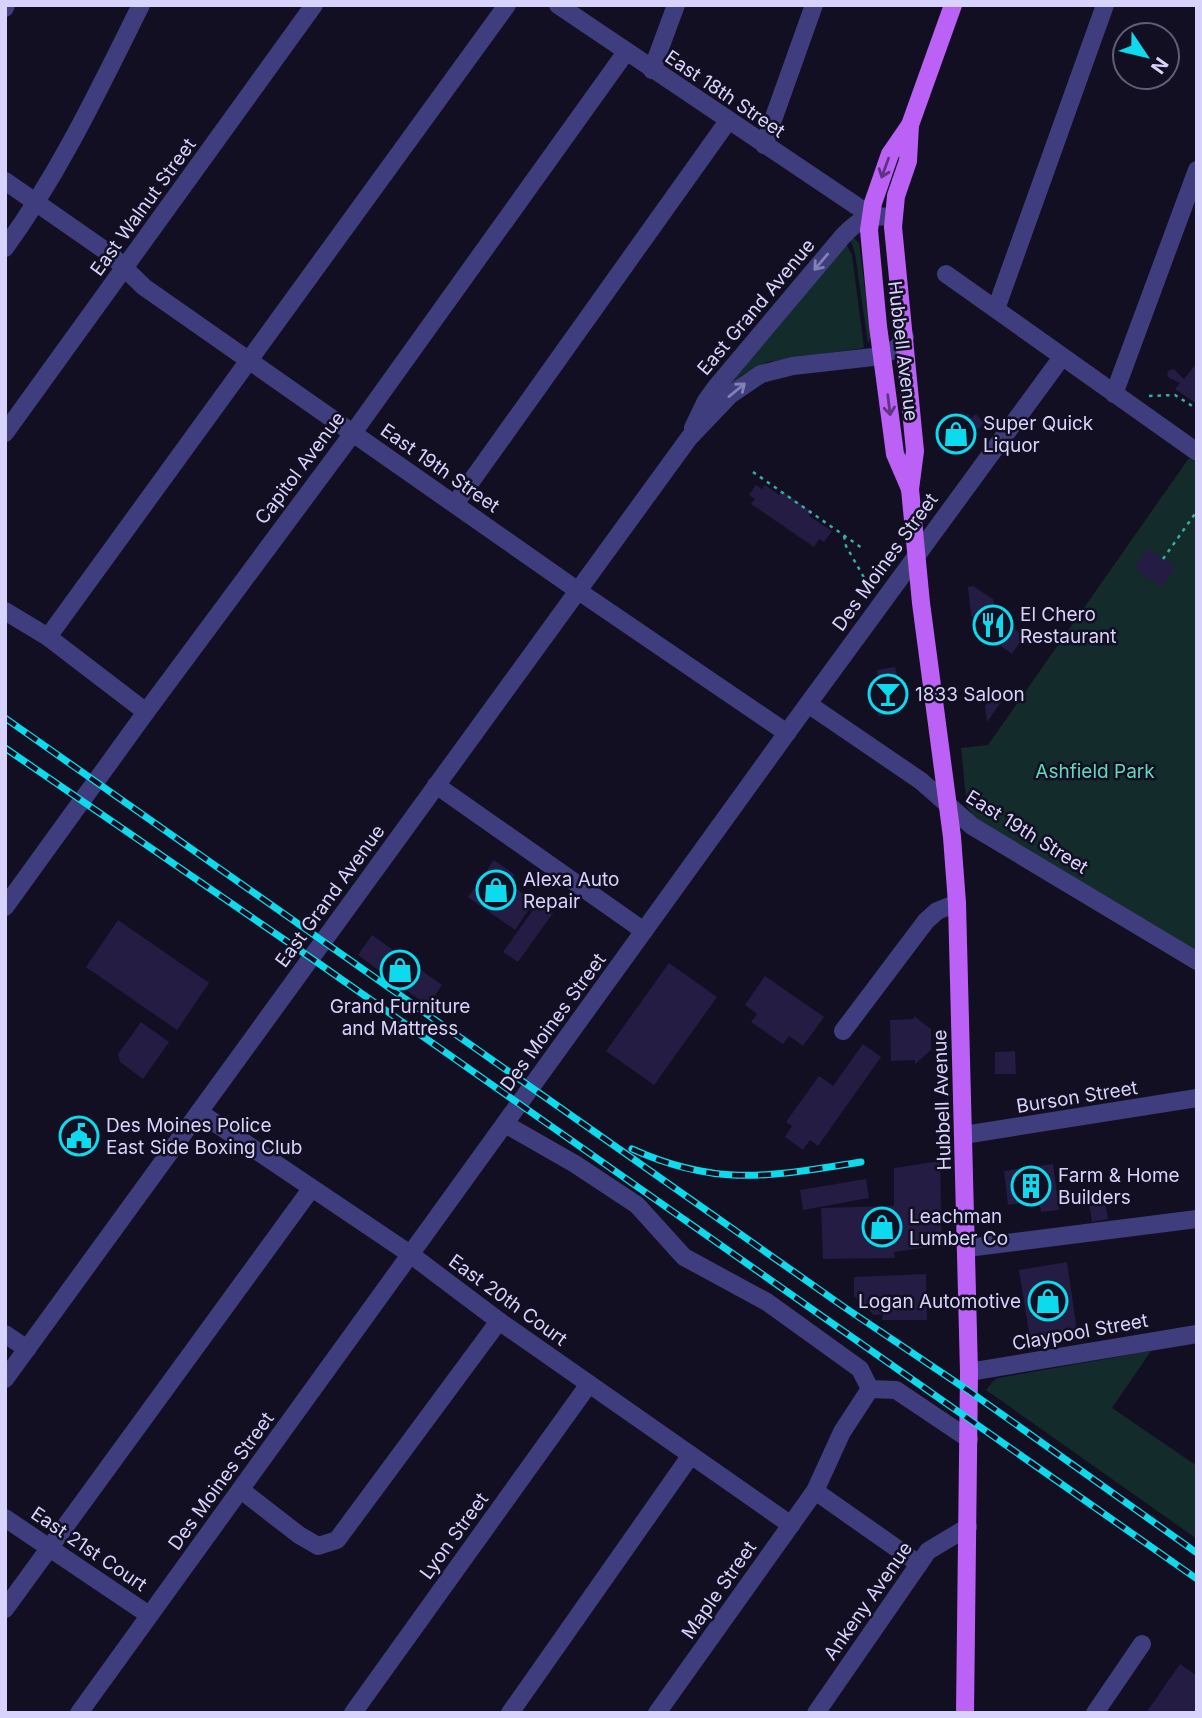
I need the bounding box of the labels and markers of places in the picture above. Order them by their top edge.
place label: Super Quick Liquor [983,412,1094,457]
shop icon: Super Quick Liquor [935,413,977,455]
place label: El Chero Restaurant [1020,603,1117,648]
restaurant icon: El Chero Restaurant [972,604,1014,646]
bar icon: 1833 Saloon [867,673,909,715]
place label: 1833 Saloon [915,683,1025,706]
place label: Alexa Auto Repair [523,868,620,913]
shop icon: Alexa Auto Repair [475,869,517,911]
shop icon: Grand Furniture and Mattress [379,949,421,991]
place label: Grand Furniture and Mattress [330,995,470,1040]
place label: Des Moines Police East Side Boxing Club [106,1114,302,1159]
public building icon: Des Moines Police East Side Boxing Club [58,1115,100,1157]
place label: Farm & Home Builders [1058,1164,1180,1209]
building icon: Farm & Home Builders [1010,1165,1052,1207]
place label: Leachman Lumber Co [909,1205,1008,1250]
shop icon: Leachman Lumber Co [861,1206,903,1248]
shop icon: Logan Automotive [1027,1280,1069,1322]
place label: Logan Automotive [858,1290,1021,1313]

